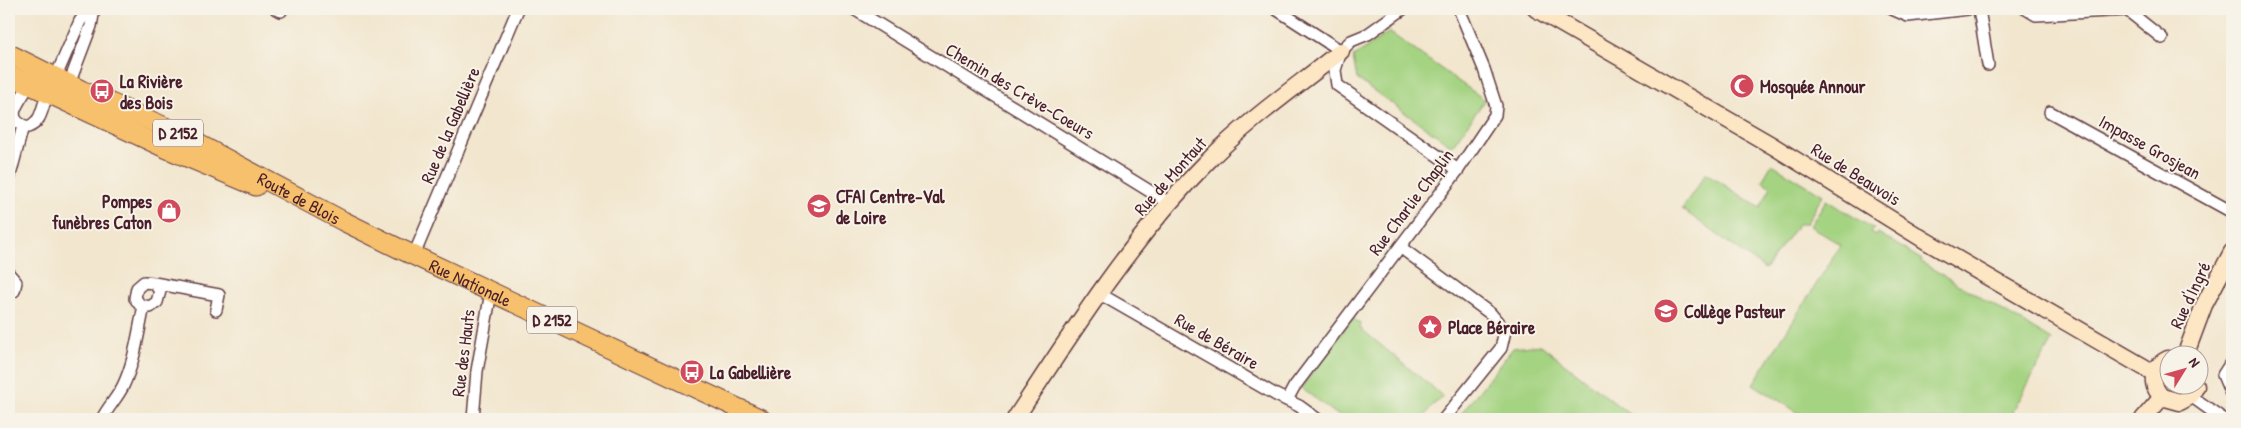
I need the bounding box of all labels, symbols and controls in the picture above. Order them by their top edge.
street label: Chemin des Crève-Coeurs [941,37,1099,145]
street label: Rue de la Gabellière [414,63,486,187]
place label: La Rivière des Bois [120,69,183,115]
mosque icon: Mosquée Annour [1729,73,1755,99]
place label: Mosquée Annour [1760,74,1865,100]
bus stop icon: La Rivière des Bois [89,78,115,104]
street label: Impasse Grosjean [2095,109,2205,185]
road number: D 2152 [153,120,203,146]
street label: Rue de Montaut [1128,131,1213,221]
street label: Rue de Beauvois [1807,137,1905,211]
street label: Rue Charlie Chaplin [1363,144,1459,260]
street label: Route de Blois [253,165,345,230]
place label: CFAI Centre-Val de Loire [836,184,946,230]
place label: Pompes funèbres Caton [52,189,152,235]
school or university icon: CFAI Centre-Val de Loire [806,193,832,219]
shop icon: Pompes funèbres Caton [156,198,182,224]
street label: Rue Nationale [425,252,516,312]
street label: Rue d'Ingré [2164,257,2216,333]
school or university icon: Collège Pasteur [1653,298,1679,324]
place label: Collège Pasteur [1684,299,1786,325]
road number: D 2152 [527,306,577,334]
street label: Rue de Béraire [1170,307,1264,375]
street label: Rue des Hauts [445,308,481,398]
place icon: Place Béraire [1417,314,1443,340]
place label: Place Béraire [1448,315,1536,340]
north arrow [2158,346,2208,396]
text: N [2185,353,2205,371]
bus stop icon: La Gabellière [679,359,705,385]
place label: La Gabellière [710,360,792,385]

